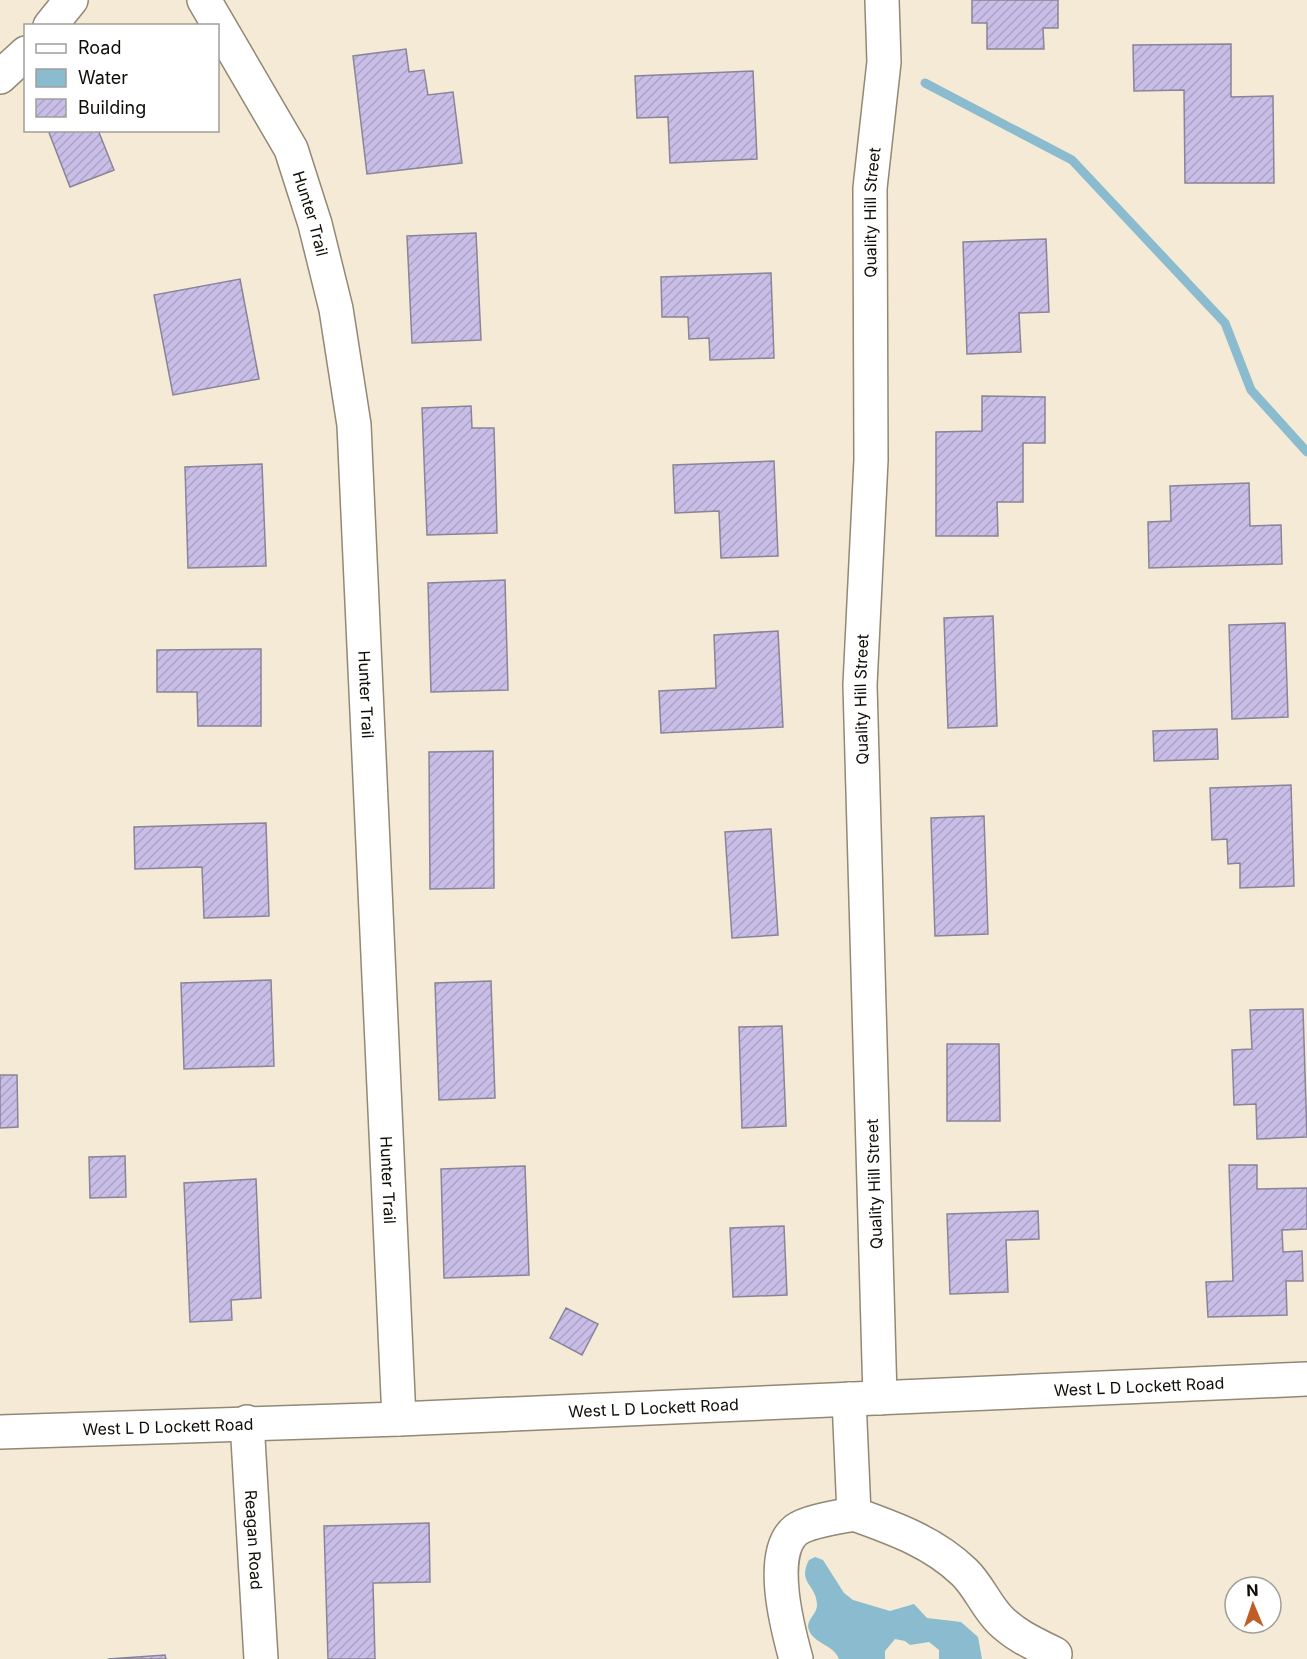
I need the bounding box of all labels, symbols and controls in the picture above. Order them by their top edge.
legend [24,24,219,132]
text: Road [78,37,121,58]
text: Water [78,67,128,88]
text: Building [78,97,146,118]
street label: Quality Hill Street [860,146,884,278]
street label: Hunter Trail [289,168,333,258]
street label: Quality Hill Street [850,634,872,765]
street label: Hunter Trail [354,650,378,739]
street label: Quality Hill Street [862,1118,886,1250]
street label: Hunter Trail [376,1136,400,1224]
street label: West L D Lockett Road [1053,1373,1225,1400]
street label: West L D Lockett Road [568,1394,739,1422]
street label: West L D Lockett Road [82,1414,254,1439]
street label: Reagan Road [241,1489,267,1590]
north arrow [1223,1575,1283,1635]
text: N [1246,1580,1259,1600]

